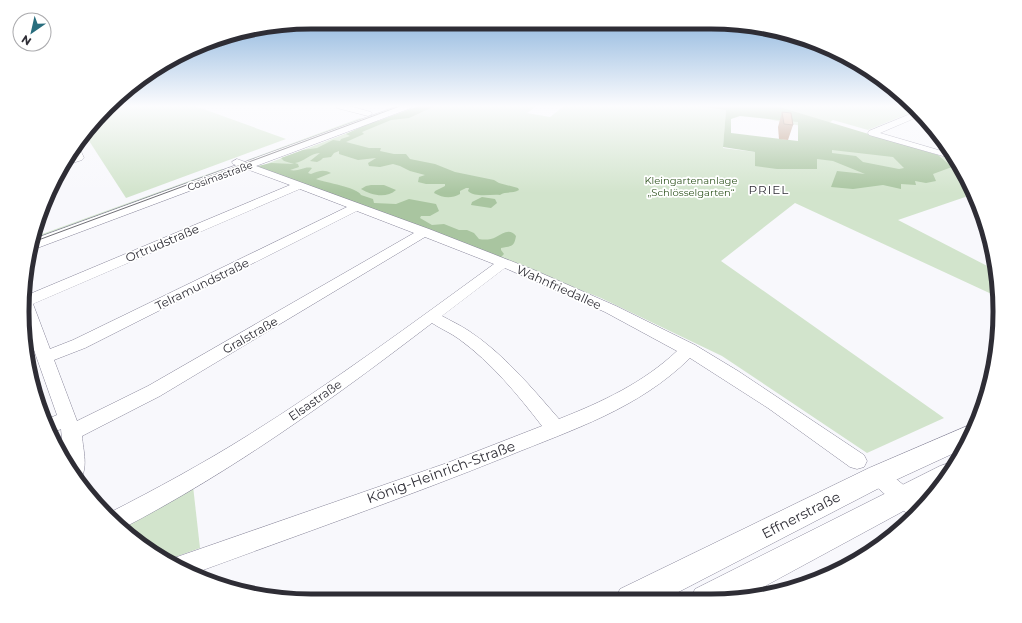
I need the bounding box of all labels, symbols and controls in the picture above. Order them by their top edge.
north arrow [12,12,52,52]
text: N [19,32,34,49]
street label: Cosimastraße [186,158,254,194]
park label: Kleingartenanlage „Schlösselgarten“ [644,174,738,199]
district label: PRIEL [749,182,789,197]
street label: Ortrudstraße [123,221,201,265]
street label: Telramundstraße [153,255,251,313]
street label: Wahnfriedallee [514,262,604,312]
street label: Gralstraße [220,313,280,357]
street label: Elsastraße [285,376,345,424]
street label: König-Heinrich-Straße [364,437,518,507]
street label: Effnerstraße [759,487,843,543]

